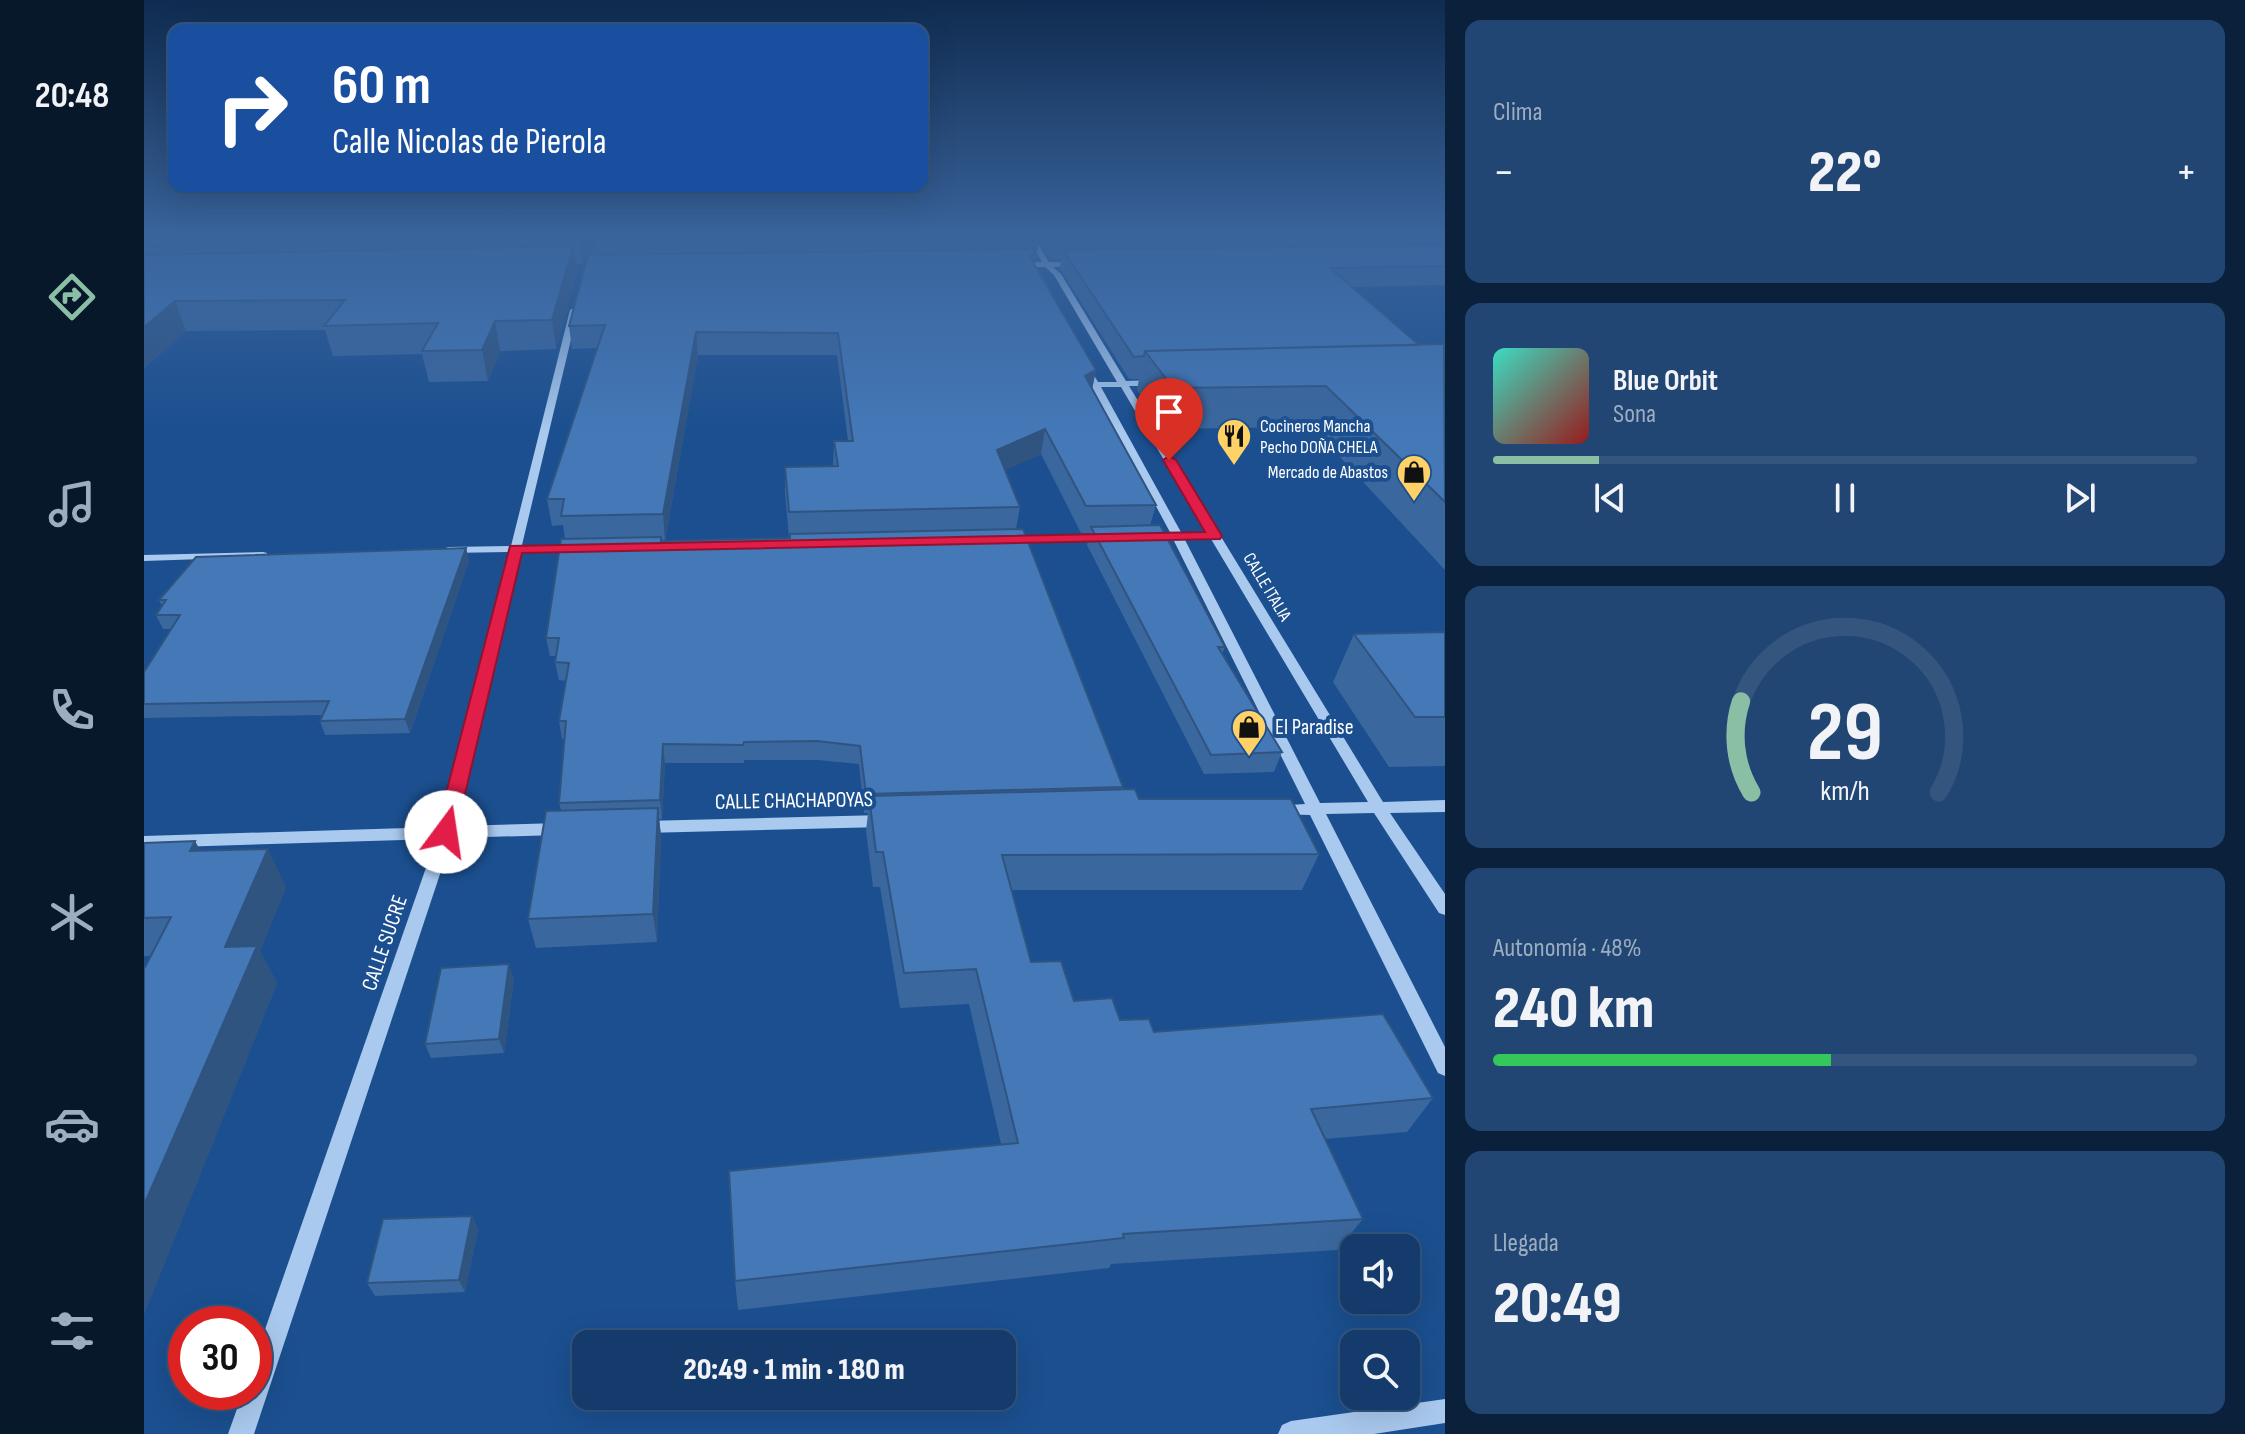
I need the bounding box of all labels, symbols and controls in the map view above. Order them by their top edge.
text: 60 m [332,53,431,120]
icon: right [200,56,304,160]
text: 20:48 [35,75,109,118]
text: Clima [1493,97,1543,128]
text: Calle Nicolas de Pierola [332,121,607,164]
text: 22° [1808,137,1882,209]
text: − [1493,146,1515,199]
text: + [2175,146,2197,199]
icon: directions [44,269,100,325]
text: Blue Orbit [1613,363,1718,399]
pin [1135,378,1203,460]
icon: arrive [1147,390,1191,434]
text: Sona [1613,399,1656,430]
place label: Cocineros Mancha Pecho DOÑA CHELA [1260,416,1378,458]
restaurant icon: Cocineros Mancha Pecho DOÑA CHELA [1215,417,1253,467]
shop icon: Mercado de Abastos [1395,453,1433,503]
place label: Mercado de Abastos [1268,462,1388,483]
icon: music [44,476,100,532]
icon: previous [1588,476,1632,520]
icon: pause [1823,476,1867,520]
icon: next [2058,476,2102,520]
street label: CALLE ITALIA [1238,549,1296,625]
icon: phone [44,682,100,738]
text: 29 [1807,684,1883,784]
shop icon: El Paradise [1230,708,1268,758]
place label: El Paradise [1275,714,1354,741]
text: km/h [1820,774,1870,809]
street label: CALLE CHACHAPOYAS [715,786,873,816]
position arrow [404,790,488,874]
icon: climate [44,889,100,945]
street label: CALLE SUCRE [356,892,414,994]
text: Autonomía · 48% [1493,933,1642,964]
text: 240 km [1493,973,1654,1045]
icon: car [44,1096,100,1152]
text: Llegada [1493,1228,1559,1259]
map controls [1340,1234,1420,1410]
button: sound [1340,1234,1420,1314]
text: 20:49 [1493,1268,1621,1340]
icon: filters [44,1303,100,1359]
speed limit sign: 30 [168,1306,272,1410]
button: search [1340,1330,1420,1410]
text: 20:49 · 1 min · 180 m [683,1352,905,1388]

